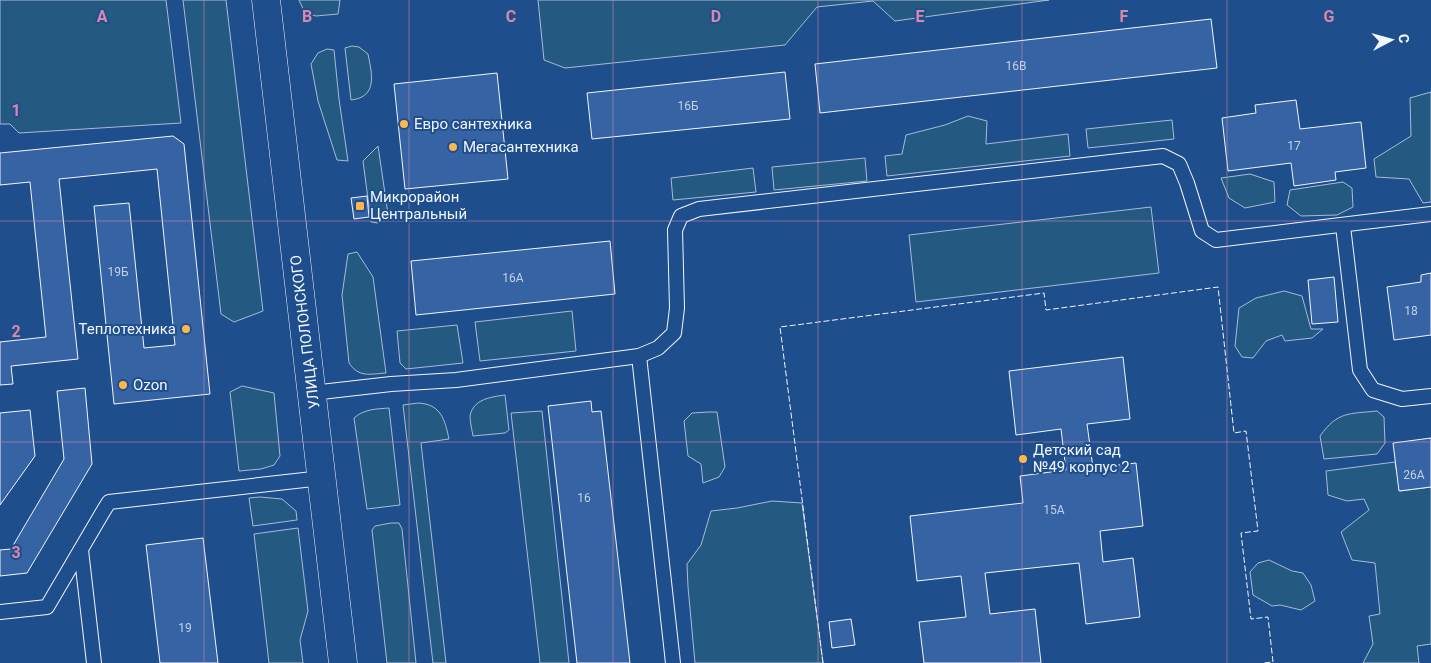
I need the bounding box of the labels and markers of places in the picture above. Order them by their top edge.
place label: Евро сантехника [414,115,532,133]
marker: Евро сантехника [398,118,410,130]
place label: Мегасантехника [463,138,579,156]
marker: Мегасантехника [447,141,459,153]
place label: Микрорайон Центральный [370,188,467,223]
marker: Микрорайон Центральный [354,200,366,212]
place label: Теплотехника [79,320,176,338]
marker: Теплотехника [180,323,192,335]
place label: Ozon [133,376,167,394]
marker: Ozon [117,379,129,391]
place label: Детский сад №49 корпус 2 [1033,441,1130,476]
marker: Детский сад №49 корпус 2 [1017,453,1029,465]

